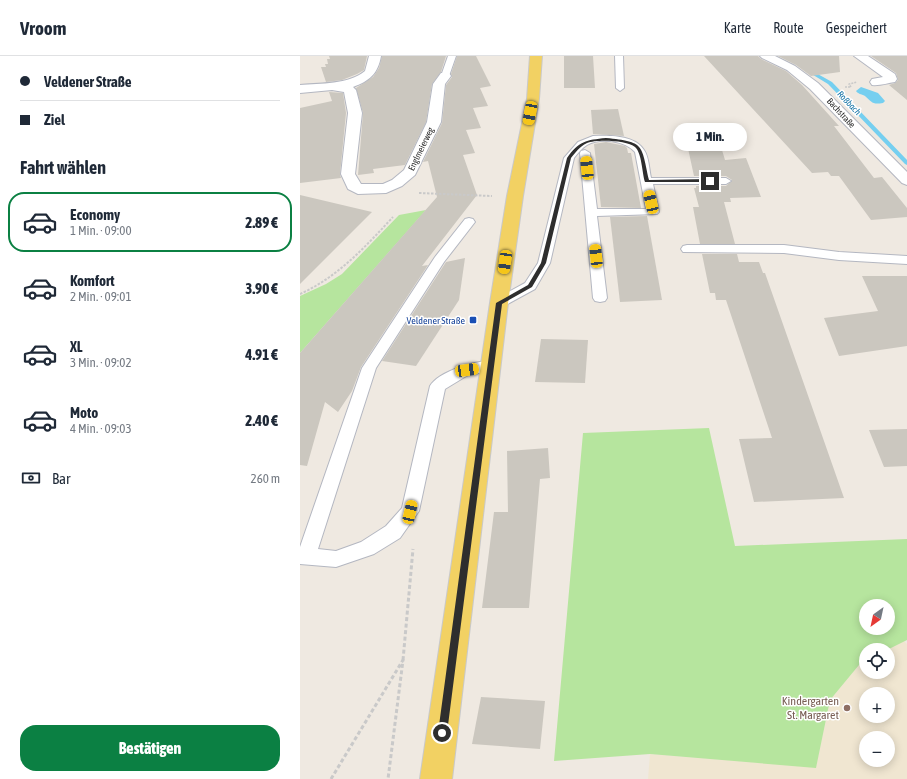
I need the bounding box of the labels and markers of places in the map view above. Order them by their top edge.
place label: Veldener Straße [407,315,465,326]
marker: Veldener Straße [468,315,478,325]
place label: Kindergarten St. Margaret [782,694,840,722]
marker: Kindergarten St. Margaret [842,703,852,713]

